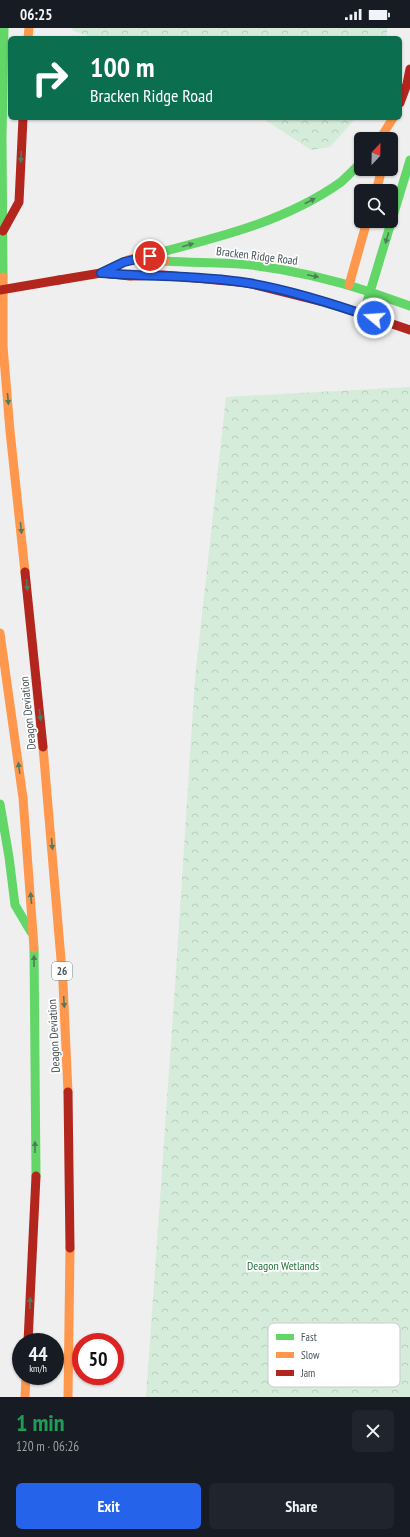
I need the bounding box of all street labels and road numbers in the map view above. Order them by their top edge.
street label: Bracken Ridge Road [215,243,299,268]
street label: Deagon Deviation [16,676,39,750]
road number: 26 [52,962,72,980]
street label: Deagon Deviation [44,999,63,1073]

